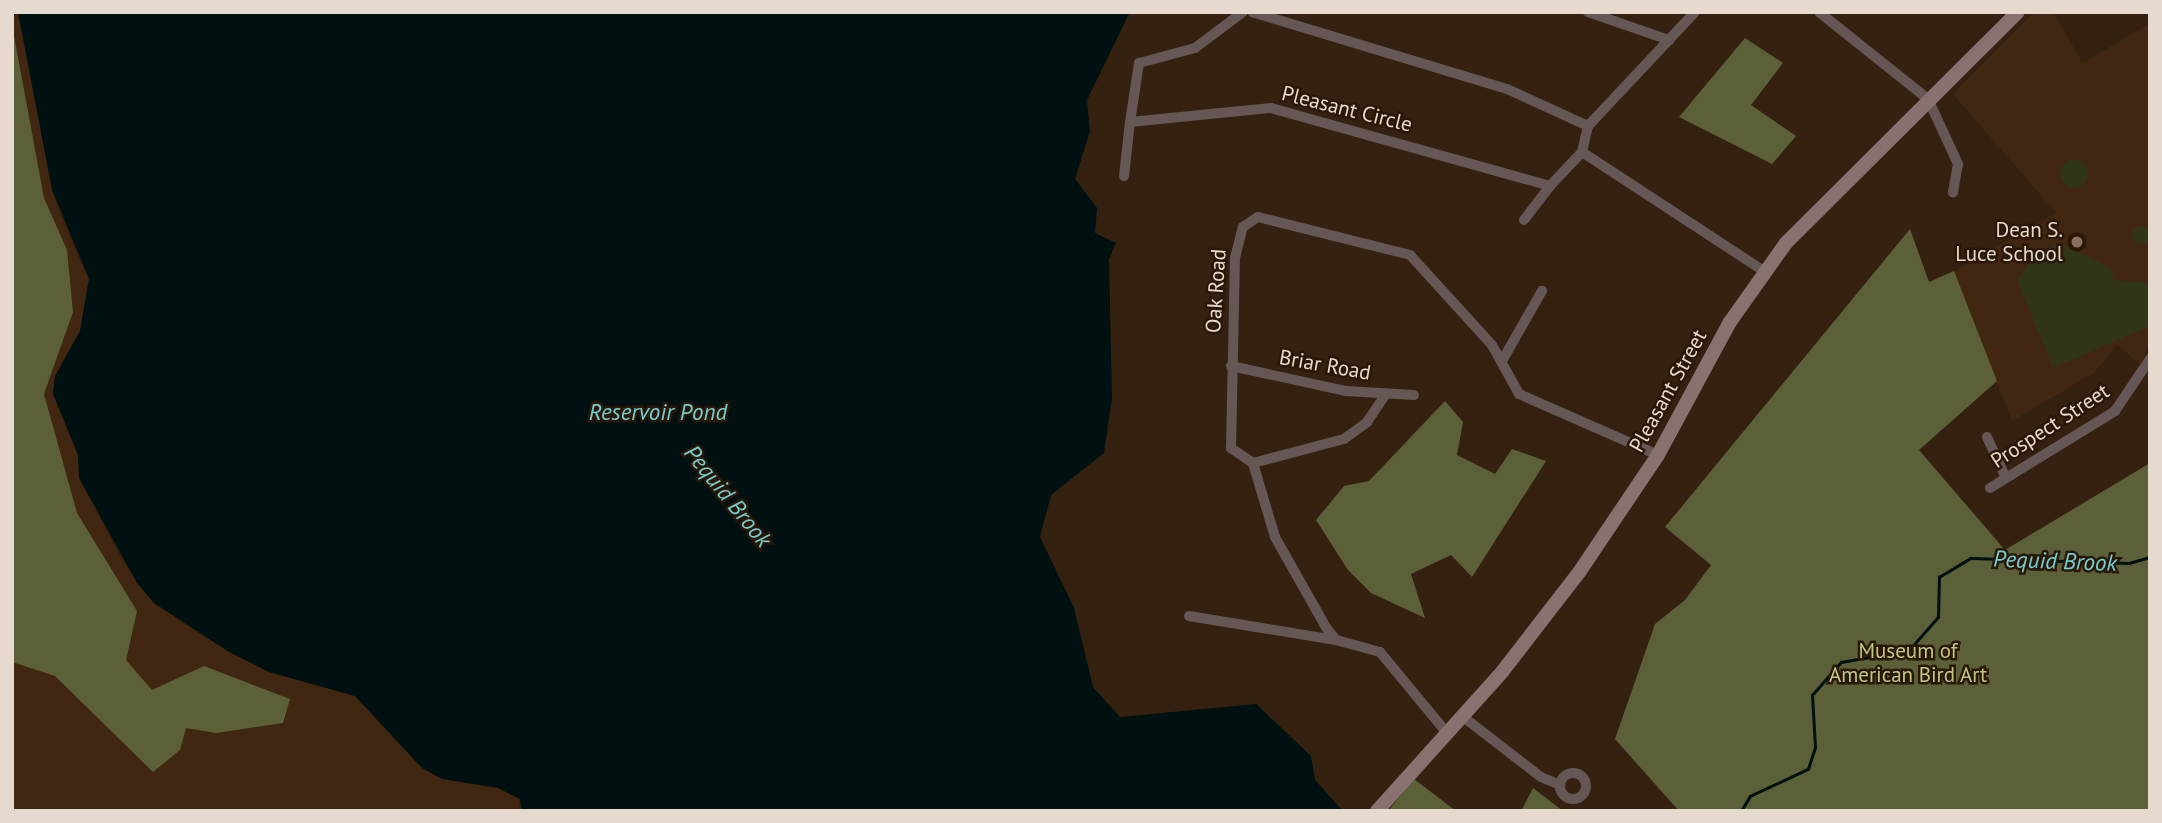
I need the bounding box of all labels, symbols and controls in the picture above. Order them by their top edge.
street label: Pleasant Circle [1279,81,1415,137]
place label: Dean S. Luce School [1955,217,2063,267]
marker: Dean S. Luce School [2069,234,2085,250]
street label: Oak Road [1200,248,1232,334]
street label: Pleasant Street [1624,325,1712,457]
street label: Briar Road [1277,345,1373,385]
street label: Prospect Street [1986,378,2114,474]
water label: Reservoir Pond [589,398,727,426]
water label: Pequid Brook [678,439,778,553]
water label: Pequid Brook [1993,545,2117,577]
park label: Museum of American Bird Art [1829,638,1987,688]

